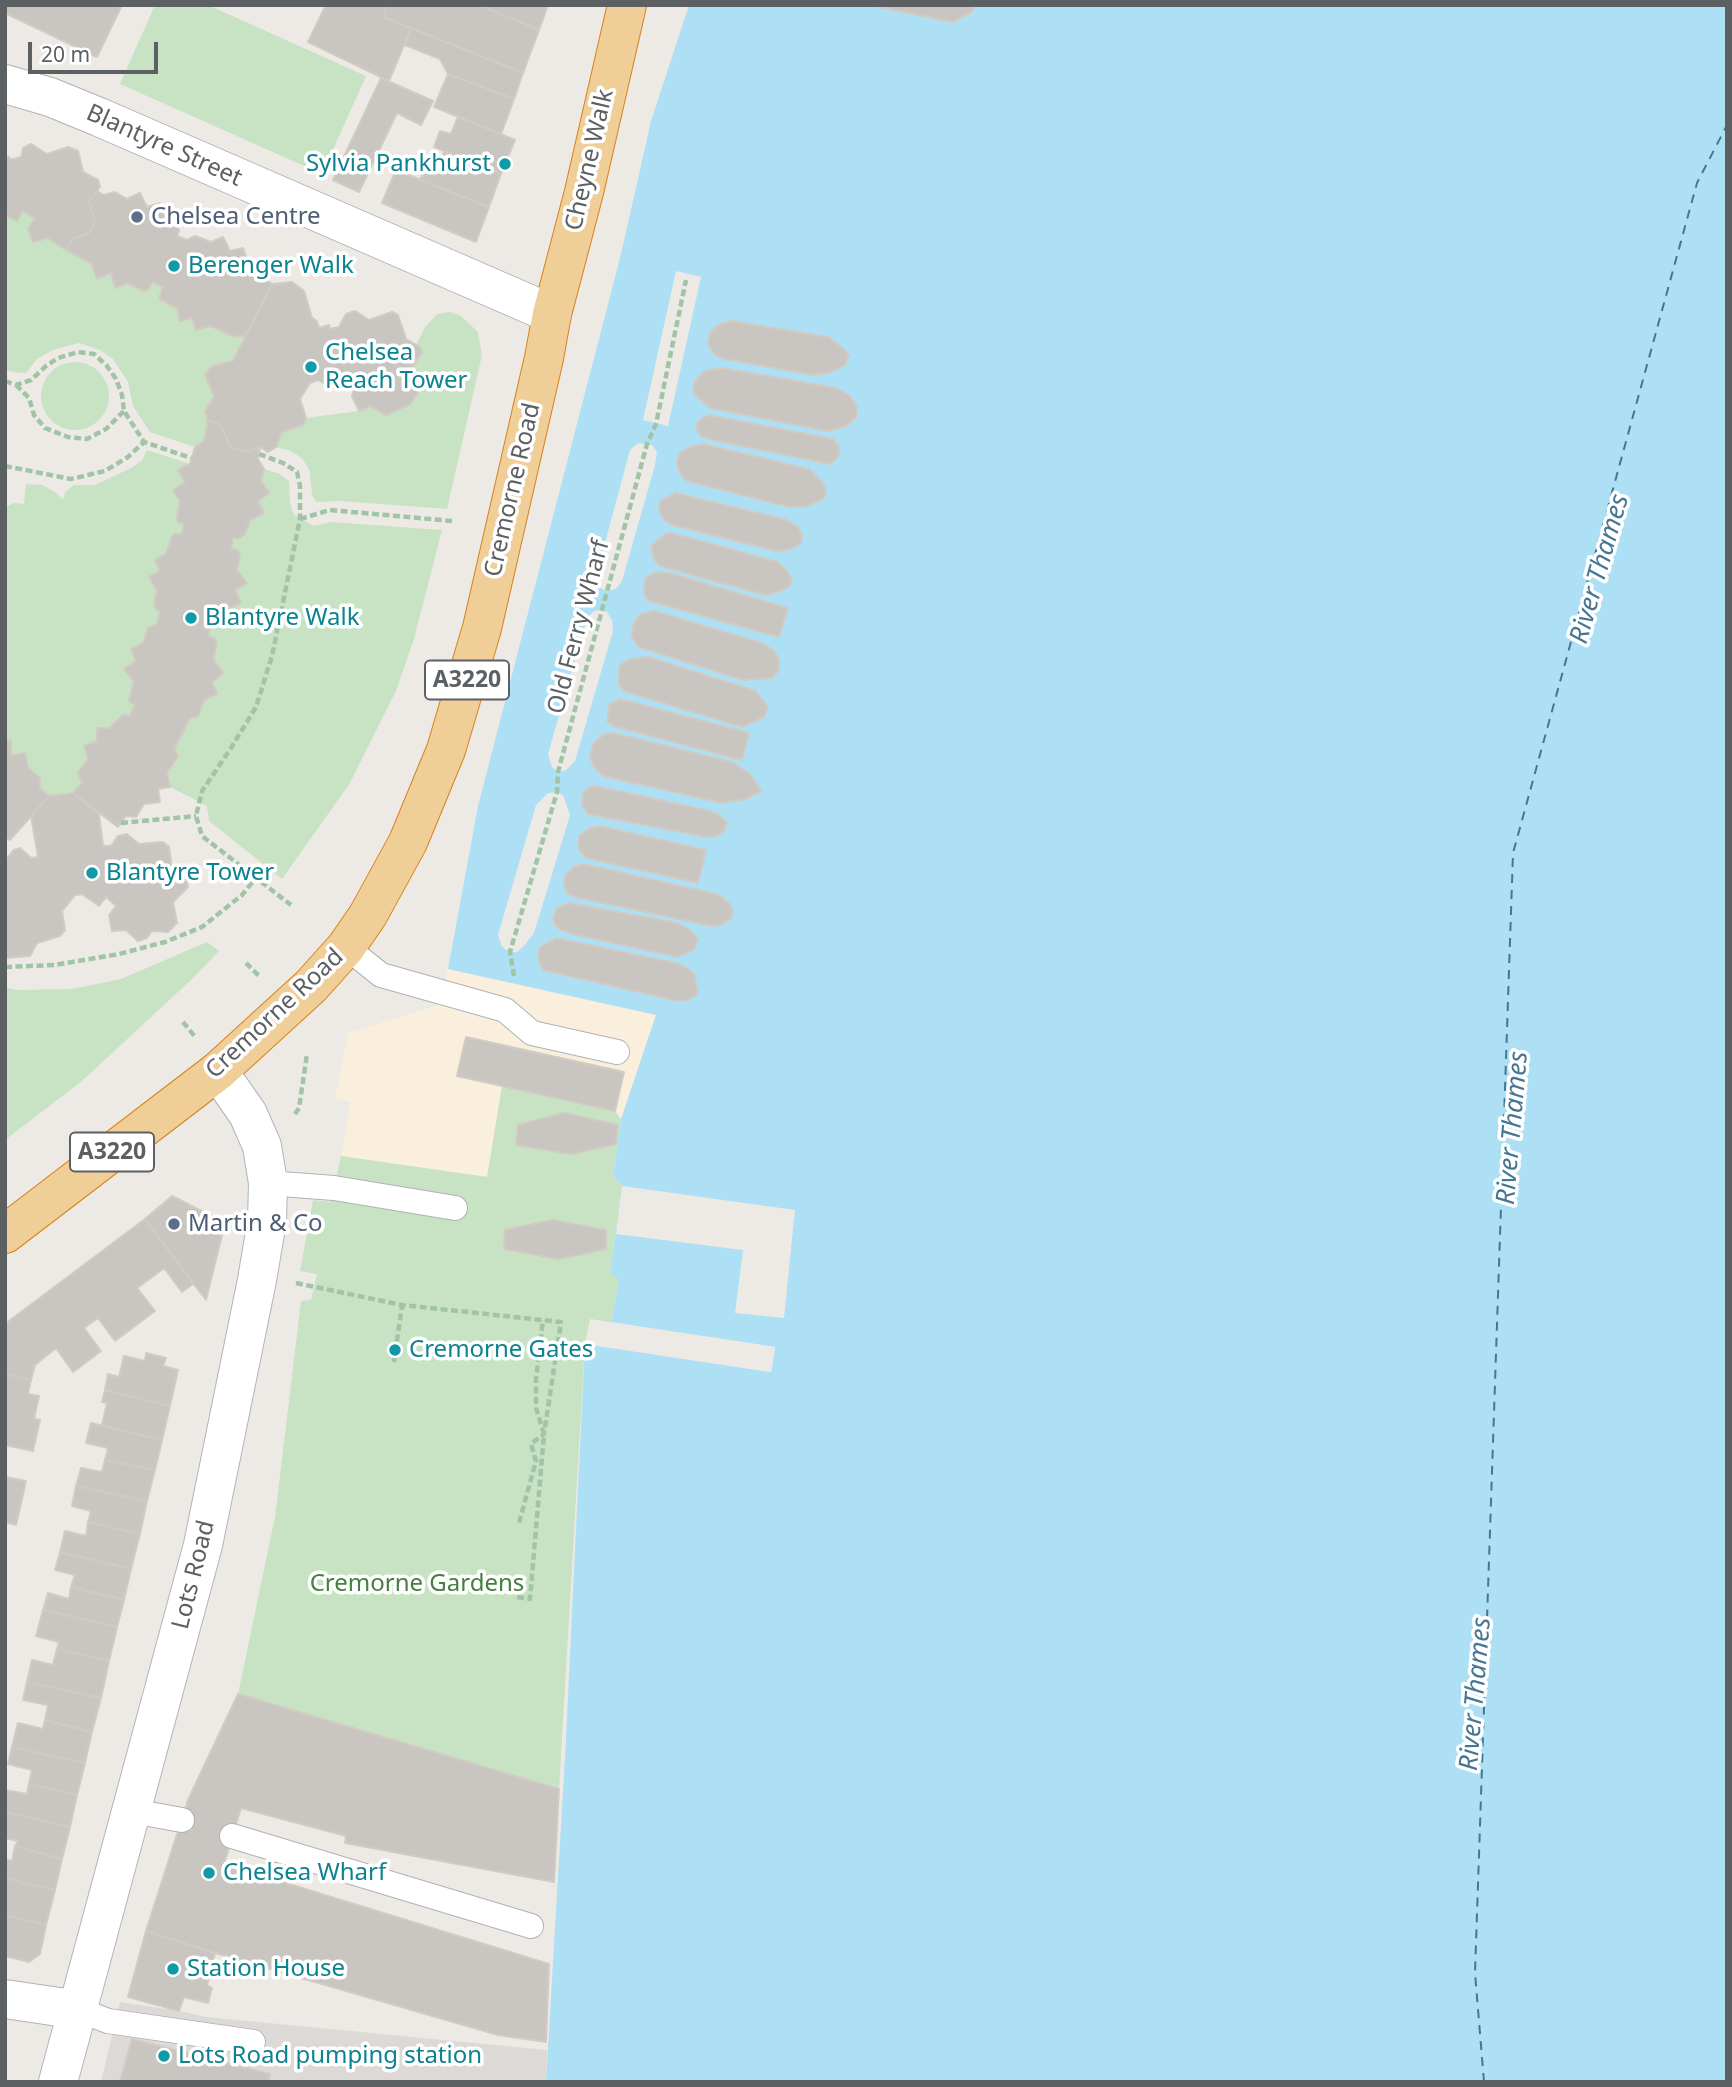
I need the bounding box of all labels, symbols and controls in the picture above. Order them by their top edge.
scale bar [32,28,161,72]
text: 20 m [41,40,90,68]
street label: Cheyne Walk [560,87,620,233]
street label: Blantyre Street [82,99,246,193]
place label: Sylvia Pankhurst [306,150,491,178]
marker: Sylvia Pankhurst [497,156,513,172]
place label: Chelsea Centre [151,203,321,231]
marker: Chelsea Centre [129,209,145,225]
place label: Berenger Walk [188,252,354,280]
marker: Berenger Walk [166,258,182,274]
place label: Chelsea Reach Tower [325,339,468,395]
marker: Chelsea Reach Tower [303,359,319,375]
street label: Cremorne Road [479,400,547,580]
water label: River Thames [1564,491,1636,647]
street label: Old Ferry Wharf [542,537,616,717]
place label: Blantyre Walk [205,604,360,632]
marker: Blantyre Walk [183,610,199,626]
road number: A3220 [425,660,509,700]
place label: Blantyre Tower [106,859,274,887]
marker: Blantyre Tower [84,865,100,881]
street label: Cremorne Road [200,943,350,1085]
water label: River Thames [1491,1050,1535,1206]
road number: A3220 [70,1133,154,1172]
place label: Martin & Co [188,1210,323,1238]
marker: Martin & Co [166,1216,182,1232]
place label: Cremorne Gates [409,1336,593,1364]
marker: Cremorne Gates [387,1342,403,1358]
street label: Lots Road [167,1518,221,1632]
park label: Cremorne Gardens [310,1570,524,1598]
water label: River Thames [1454,1616,1498,1772]
place label: Chelsea Wharf [223,1859,386,1887]
marker: Chelsea Wharf [201,1865,217,1881]
place label: Station House [187,1955,345,1983]
marker: Station House [165,1961,181,1977]
place label: Lots Road pumping station [178,2042,482,2070]
marker: Lots Road pumping station [156,2048,172,2064]

